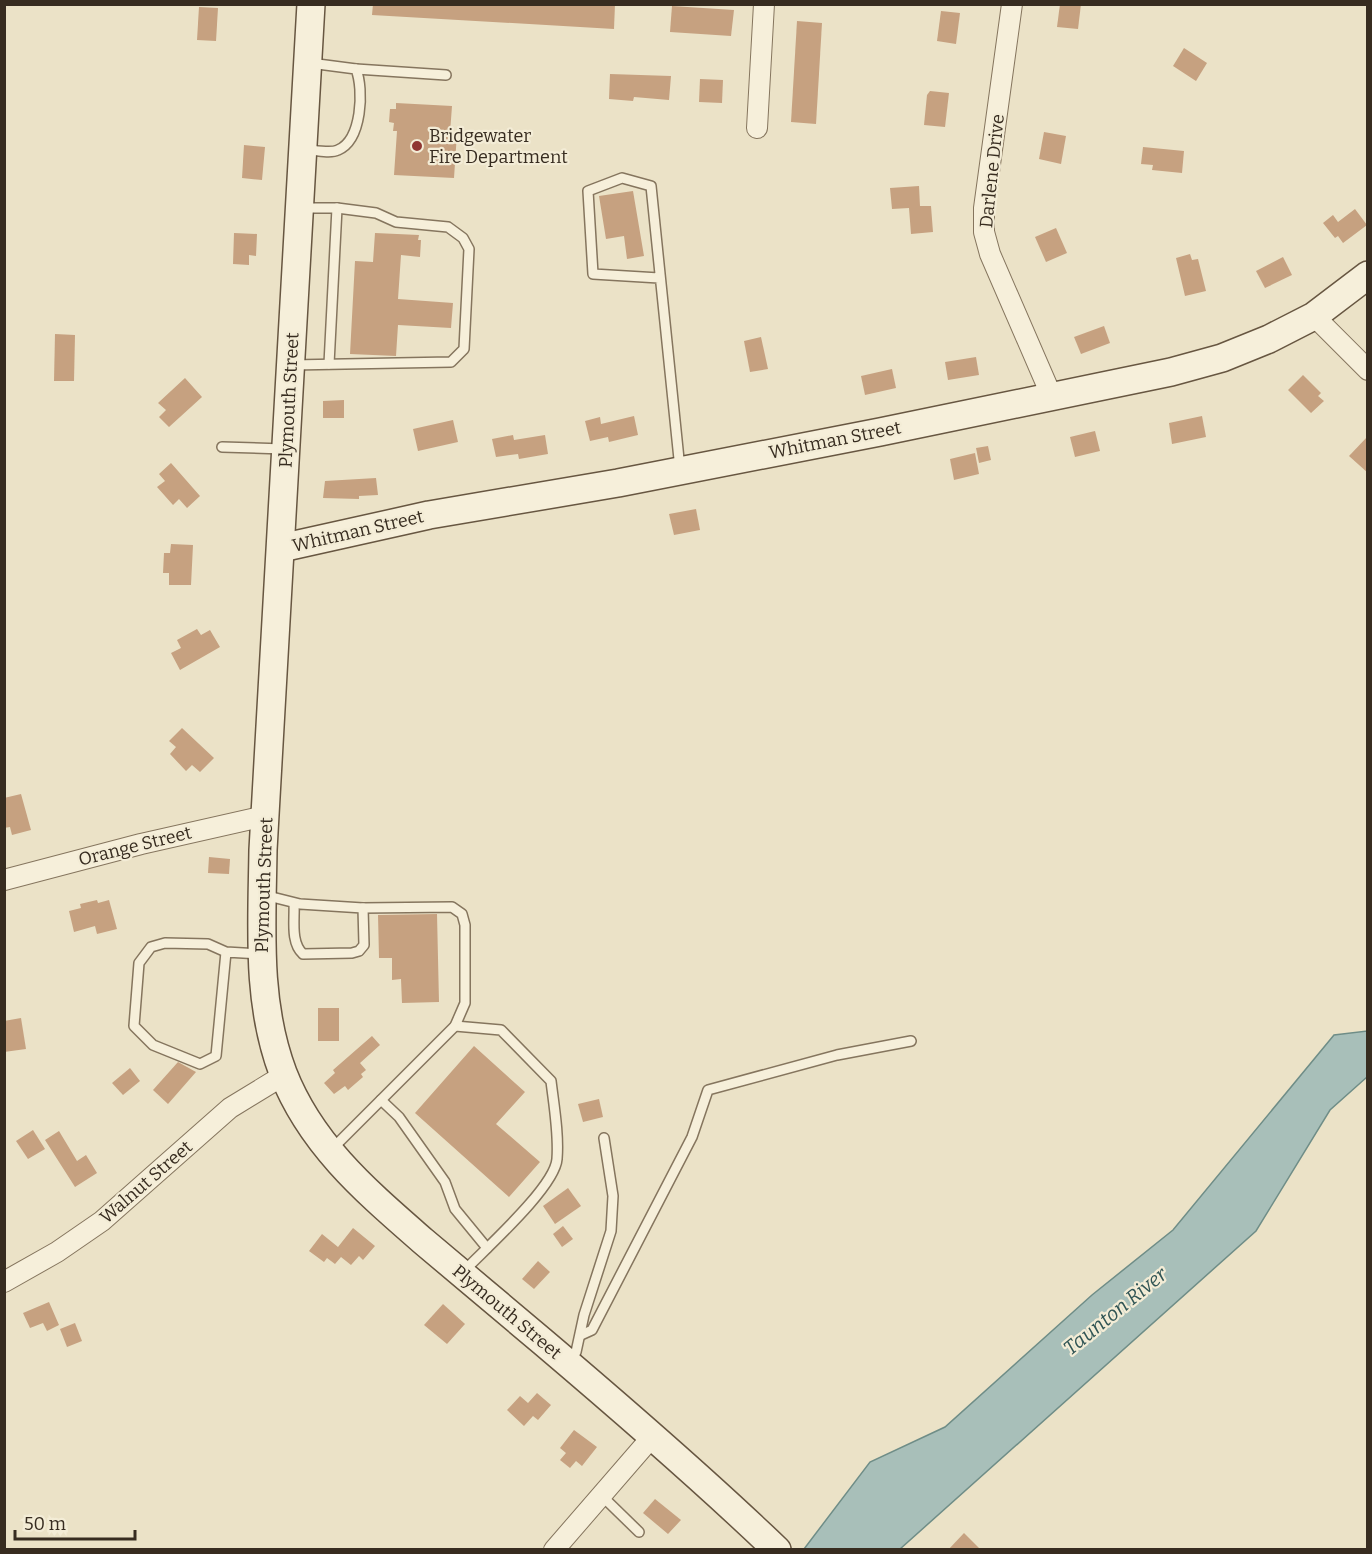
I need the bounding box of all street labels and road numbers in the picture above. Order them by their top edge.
street label: Darlene Drive [975,113,1009,229]
street label: Plymouth Street [274,331,304,468]
street label: Whitman Street [767,416,903,464]
street label: Whitman Street [290,505,426,557]
street label: Plymouth Street [251,816,277,953]
street label: Orange Street [76,821,194,871]
street label: Walnut Street [95,1136,197,1228]
street label: Plymouth Street [448,1260,566,1364]

